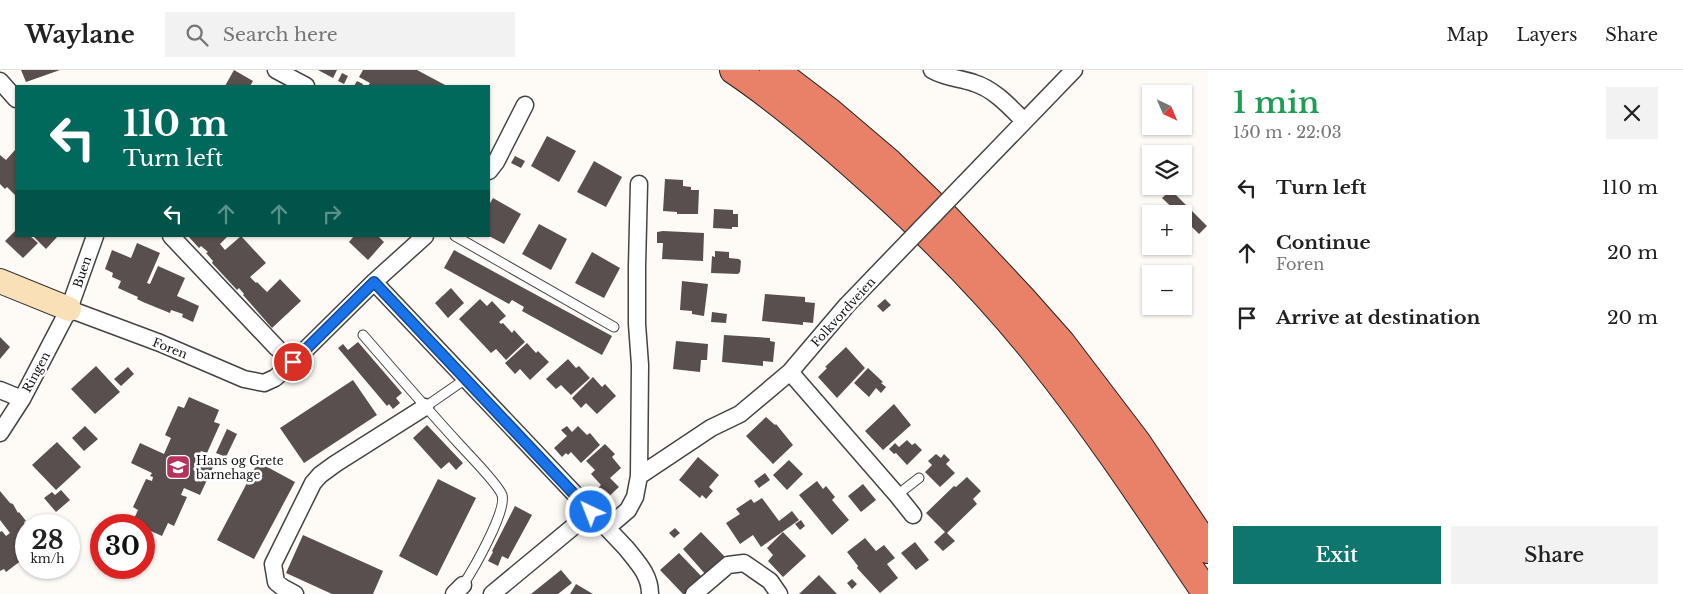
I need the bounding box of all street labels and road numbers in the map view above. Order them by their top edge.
street label: Buen [70,254,94,290]
street label: Folkvordveien [808,274,878,350]
street label: Foren [150,334,190,362]
street label: Ringen [19,349,53,395]

